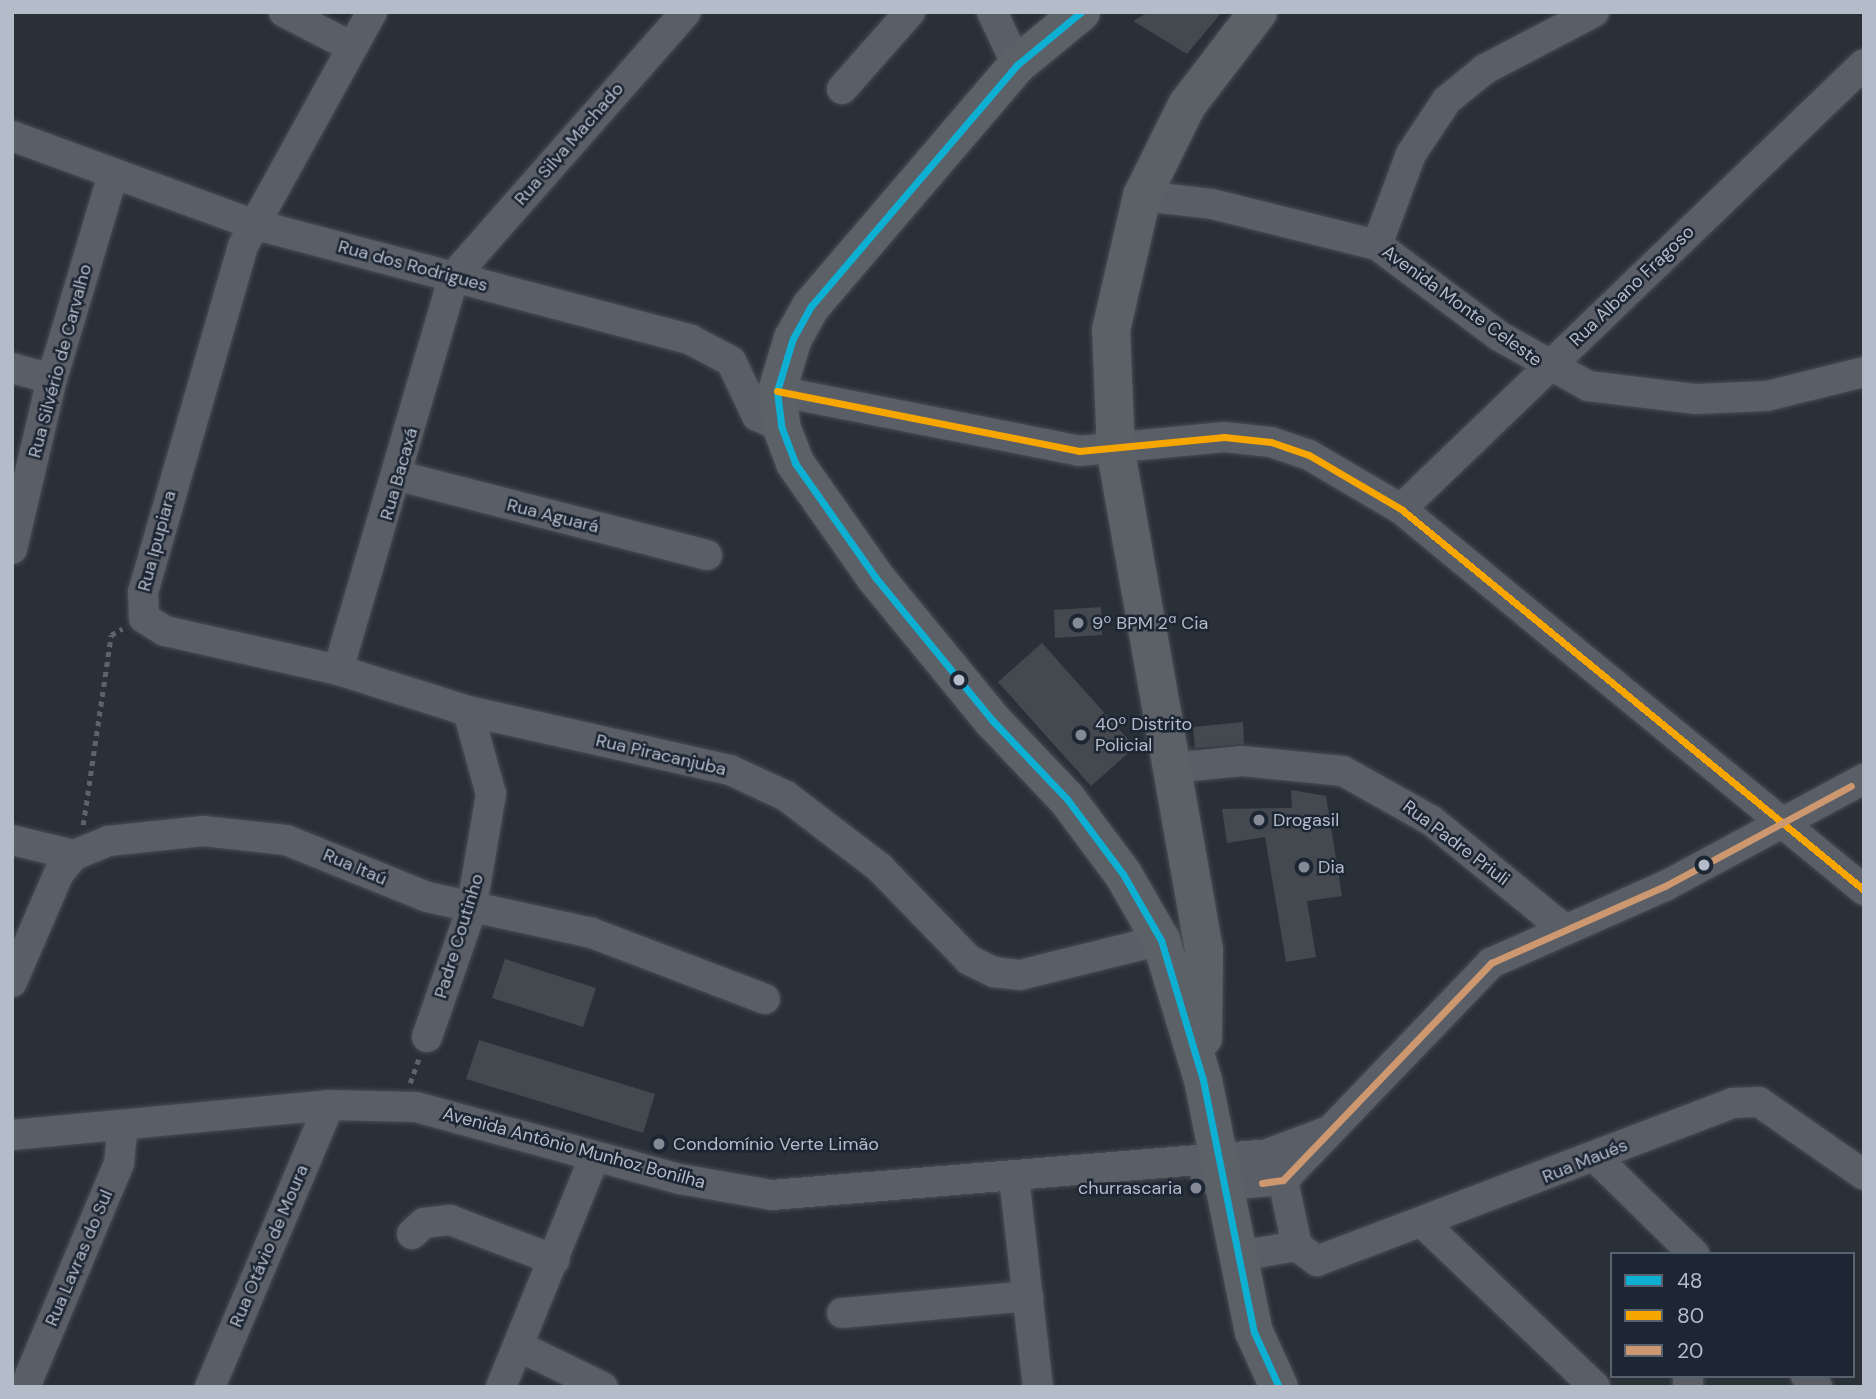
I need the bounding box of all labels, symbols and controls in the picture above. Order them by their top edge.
street label: Rua Silva Machado [510,78,628,210]
street label: Rua Albano Fragoso [1565,221,1699,351]
street label: Rua dos Rodrigues [336,236,490,296]
street label: Avenida Monte Celeste [1378,241,1546,371]
street label: Rua Silvério de Carvalho [24,262,96,460]
street label: Rua Bacaxá [376,425,422,523]
street label: Rua Ipupiara [133,488,181,594]
street label: Rua Aguará [505,494,601,538]
place label: 9º BPM 2ª Cia [1092,612,1208,634]
marker: 9º BPM 2ª Cia [1070,615,1086,631]
unlabelled marker [952,673,966,687]
place label: 40º Distrito Policial [1095,714,1192,756]
marker: 40º Distrito Policial [1073,727,1089,743]
street label: Rua Piracanjuba [594,730,728,780]
street label: Rua Padre Priuli [1398,796,1514,890]
place label: Drogasil [1273,809,1339,831]
marker: Drogasil [1251,812,1267,828]
street label: Rua Itaú [320,844,390,890]
place label: Dia [1318,856,1344,878]
unlabelled marker [1697,858,1711,872]
marker: Dia [1296,859,1312,875]
street label: Padre Coutinho [430,871,488,1001]
street label: Avenida Antônio Munhoz Bonilha [440,1103,708,1193]
place label: Condomínio Verte Limão [673,1133,879,1155]
street label: Rua Maués [1539,1134,1631,1188]
marker: Condomínio Verte Limão [651,1136,667,1152]
street label: Rua Otávio de Moura [225,1162,313,1330]
place label: churrascaria [1078,1177,1182,1199]
marker: churrascaria [1188,1180,1204,1196]
street label: Rua Lavras do Sul [41,1187,117,1329]
legend [1610,1252,1855,1378]
text: 48 [1677,1267,1703,1295]
text: 80 [1677,1302,1704,1330]
text: 20 [1677,1337,1703,1365]

